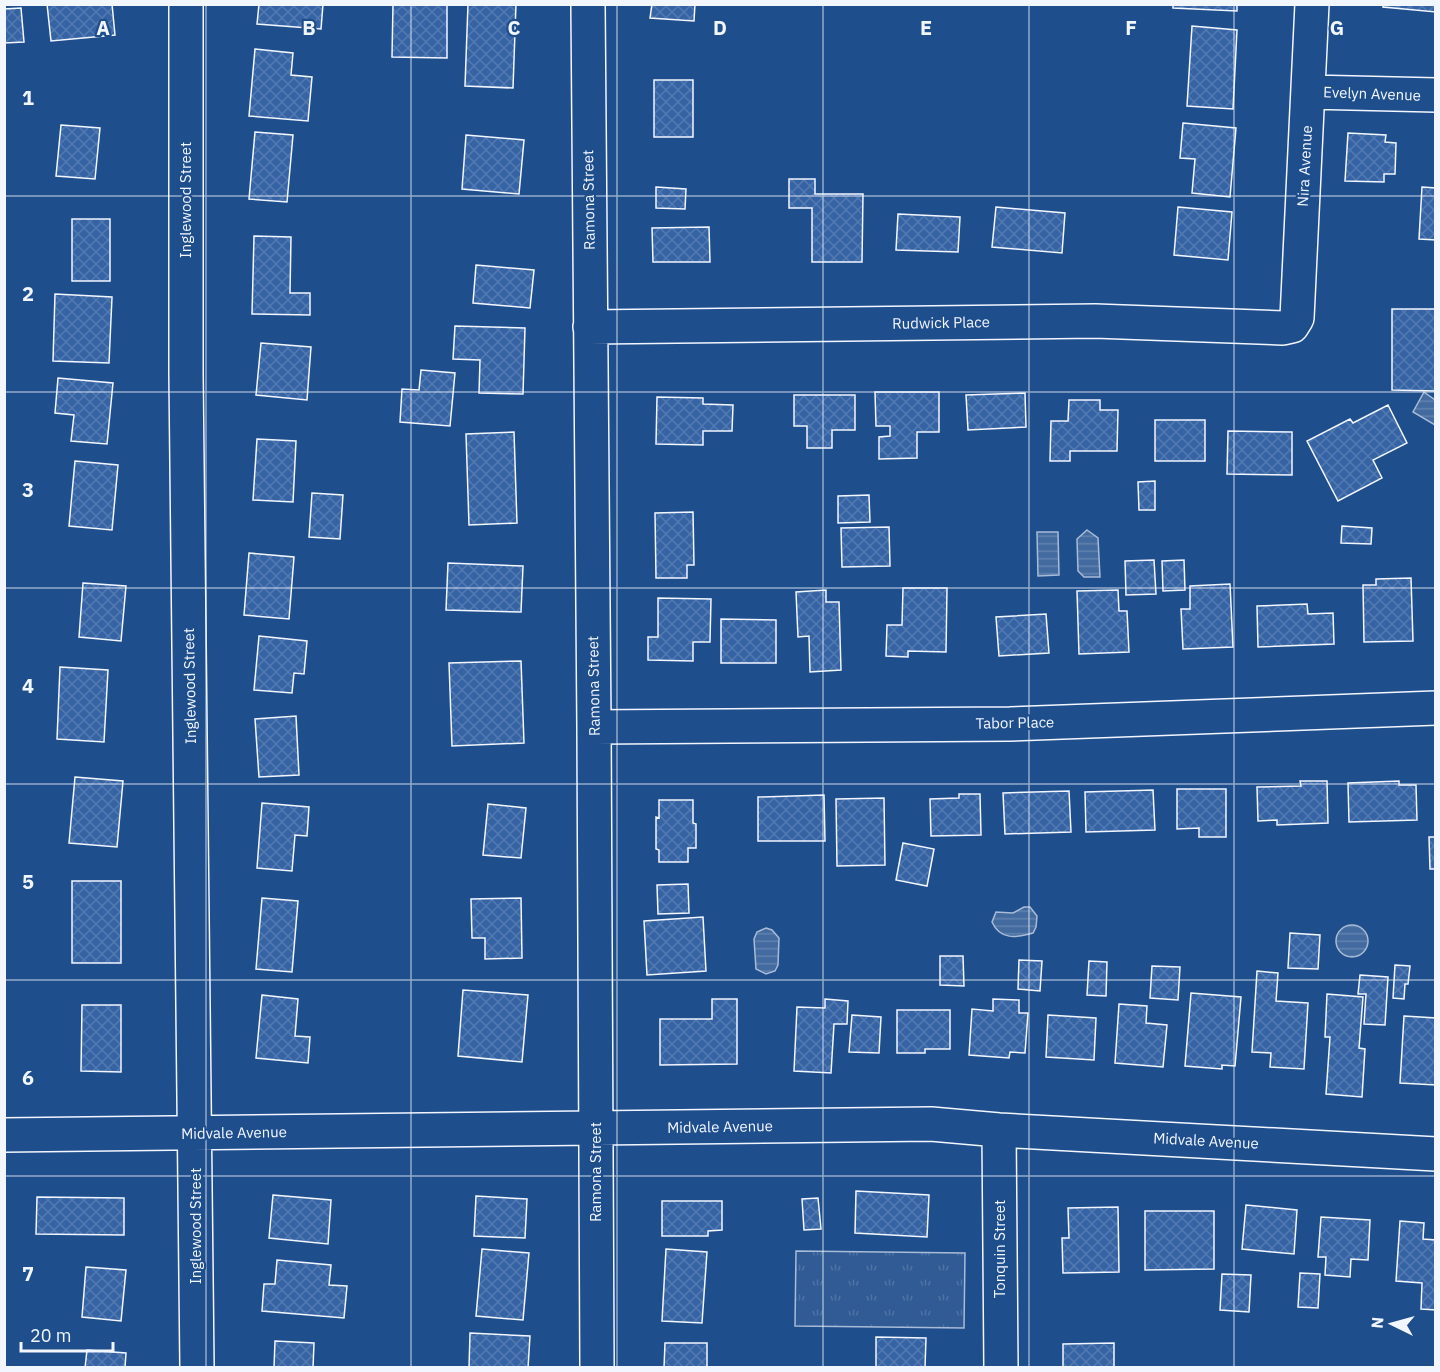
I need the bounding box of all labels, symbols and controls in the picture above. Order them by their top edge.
text: A [96,14,110,41]
text: B [302,14,316,41]
text: C [507,14,521,41]
text: D [713,14,727,41]
text: E [920,14,932,41]
text: F [1125,14,1137,41]
text: G [1330,14,1344,41]
street label: Evelyn Avenue [1323,82,1421,105]
text: 1 [22,84,34,111]
street label: Nira Avenue [1293,125,1316,207]
street label: Inglewood Street [176,142,195,258]
street label: Ramona Street [578,150,599,250]
text: 2 [22,280,34,307]
street label: Rudwick Place [892,312,990,333]
text: 3 [22,476,34,503]
street label: Inglewood Street [179,628,200,744]
street label: Ramona Street [583,636,604,736]
text: 4 [22,672,34,699]
street label: Tabor Place [976,712,1054,733]
text: 5 [22,868,34,895]
text: 6 [22,1064,34,1091]
street label: Midvale Avenue [667,1116,773,1137]
street label: Midvale Avenue [181,1122,287,1143]
street label: Ramona Street [586,1122,605,1222]
street label: Midvale Avenue [1153,1128,1259,1153]
street label: Inglewood Street [186,1168,205,1284]
street label: Tonquin Street [990,1200,1009,1298]
text: 7 [22,1260,34,1287]
north arrow [1362,1294,1422,1354]
scale bar [21,1315,112,1353]
text: N [1367,1316,1388,1329]
text: 20 m [30,1324,72,1347]

